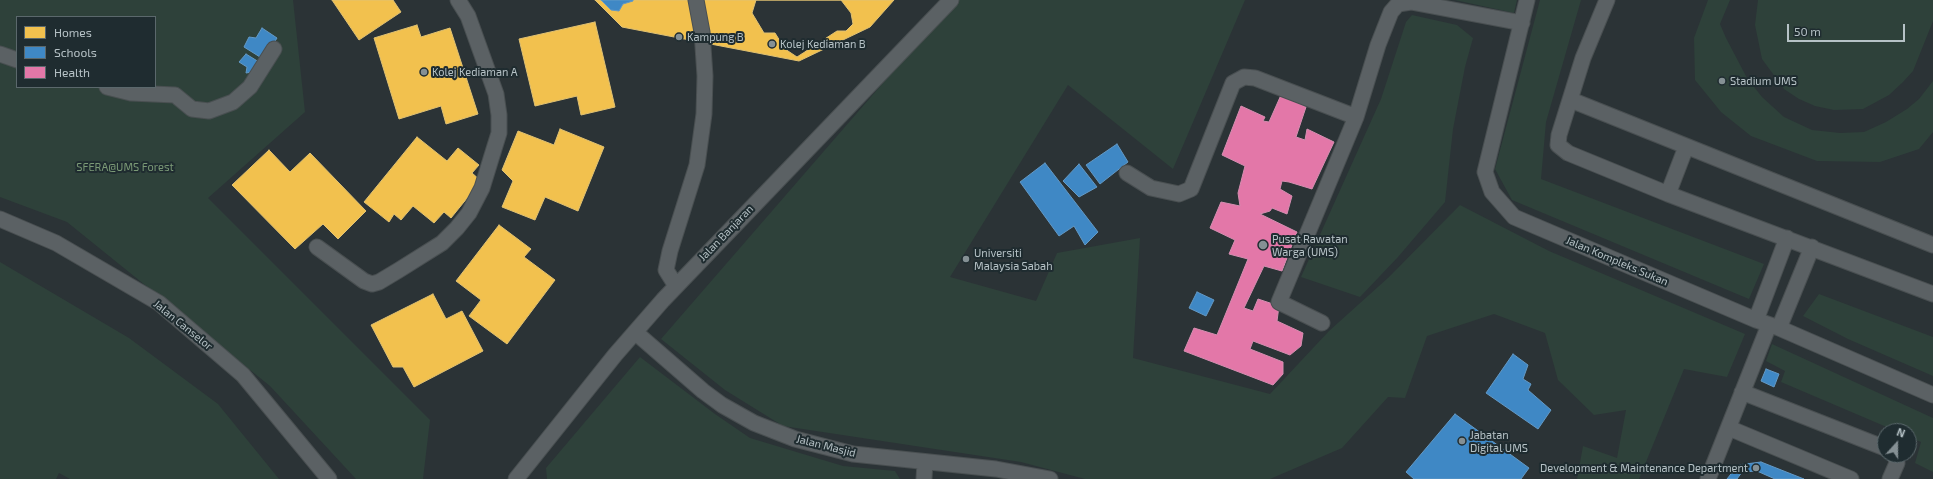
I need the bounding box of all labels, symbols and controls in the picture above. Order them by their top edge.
legend [16,16,156,88]
scale bar [1789,16,1907,42]
text: 50 m [1794,24,1821,38]
text: Homes [54,25,92,39]
place label: Kampung B [687,30,744,44]
marker: Kampung B [674,32,684,42]
place label: Kolej Kediaman B [780,37,866,51]
marker: Kolej Kediaman B [767,39,777,49]
text: Schools [54,45,97,59]
text: Health [54,65,90,79]
place label: Kolej Kediaman A [432,65,518,79]
marker: Kolej Kediaman A [419,67,429,77]
place label: Stadium UMS [1730,74,1797,88]
marker: Stadium UMS [1717,76,1727,86]
park label: SFERA@UMS Forest [76,160,174,174]
street label: Jalan Banjaran [696,202,756,264]
place label: Pusat Rawatan Warga (UMS) [1272,232,1348,258]
street label: Jalan Kompleks Sukan [1564,233,1670,289]
marker: Pusat Rawatan Warga (UMS) [1257,239,1269,251]
place label: Universiti Malaysia Sabah [974,246,1053,272]
marker: Universiti Malaysia Sabah [961,254,971,264]
street label: Jalan Canselor [151,297,215,353]
north arrow [1877,423,1917,463]
text: N [1895,425,1907,440]
place label: Jabatan Digital UMS [1470,428,1528,454]
street label: Jalan Masjid [795,432,857,460]
marker: Jabatan Digital UMS [1457,436,1467,446]
place label: Development & Maintenance Department [1540,461,1748,475]
marker: Development & Maintenance Department [1751,463,1761,473]

